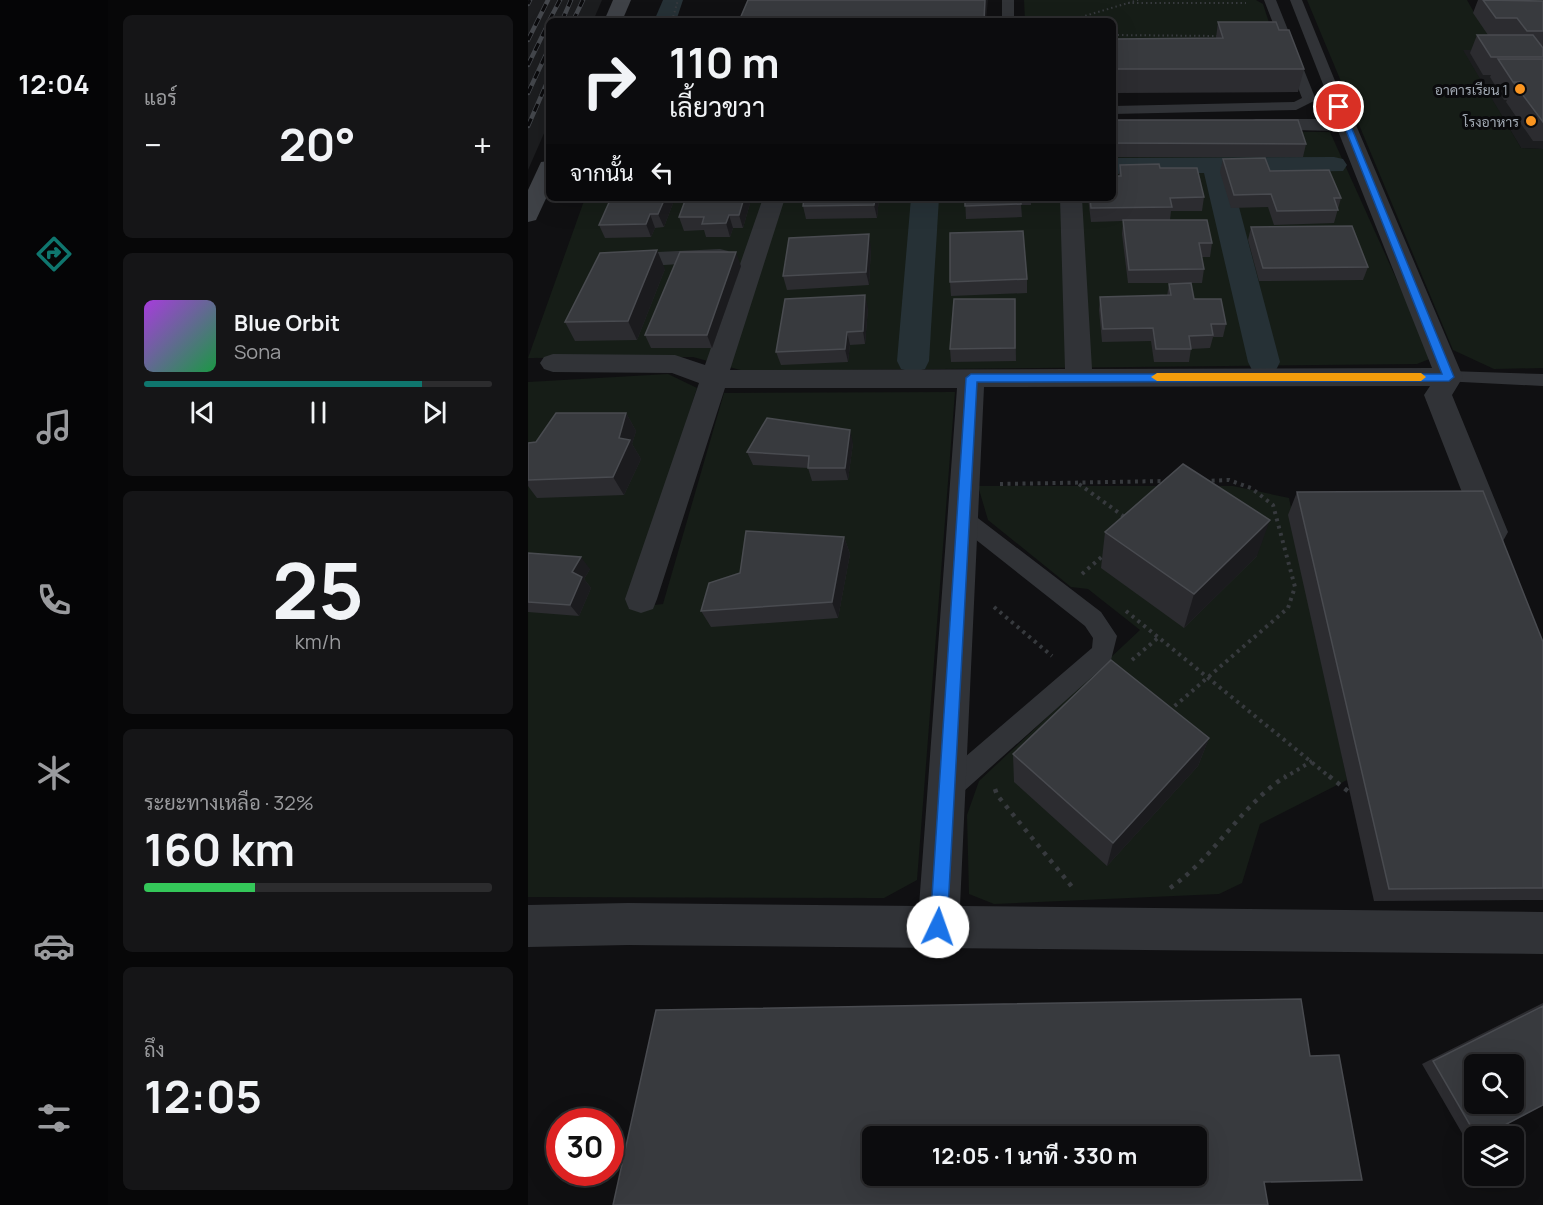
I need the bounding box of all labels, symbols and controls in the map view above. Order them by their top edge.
text: 110 m [669,33,780,91]
icon: right [570,42,648,120]
text: 12:04 [18,65,90,102]
place label: อาคารเรียน 1 [1435,80,1508,99]
pin [1313,81,1364,132]
marker: อาคารเรียน 1 [1513,82,1527,96]
text: แอร์ [144,84,177,111]
text: เลี้ยวขวา [669,88,765,125]
icon: arrive [1322,90,1355,123]
place label: โรงอาหาร [1462,112,1519,131]
text: 20° [279,113,356,175]
marker: โรงอาหาร [1524,114,1538,128]
text: − [144,122,162,167]
text: + [473,122,492,167]
icon: left [646,156,679,189]
text: จากนั้น [570,158,634,188]
icon: directions [33,233,75,275]
text: Blue Orbit [234,308,340,338]
text: Sona [234,338,281,365]
icon: previous [186,396,219,429]
icon: pause [302,396,335,429]
icon: next [418,396,451,429]
icon: music [33,406,75,448]
text: 25 [272,536,364,642]
icon: phone [33,579,75,621]
text: km/h [295,628,341,655]
icon: climate [33,752,75,794]
text: ระยะทางเหลือ · 32% [144,789,314,816]
text: 160 km [144,818,295,880]
position arrow [906,895,970,959]
icon: car [33,925,75,967]
text: ถึง [144,1036,165,1063]
map controls [1464,1054,1524,1186]
button: search [1464,1054,1524,1114]
text: 12:05 [144,1065,262,1127]
icon: filters [33,1097,75,1139]
speed limit sign: 30 [546,1108,624,1186]
button: layers [1464,1126,1524,1186]
text: 12:05 · 1 นาที · 330 m [932,1141,1137,1171]

